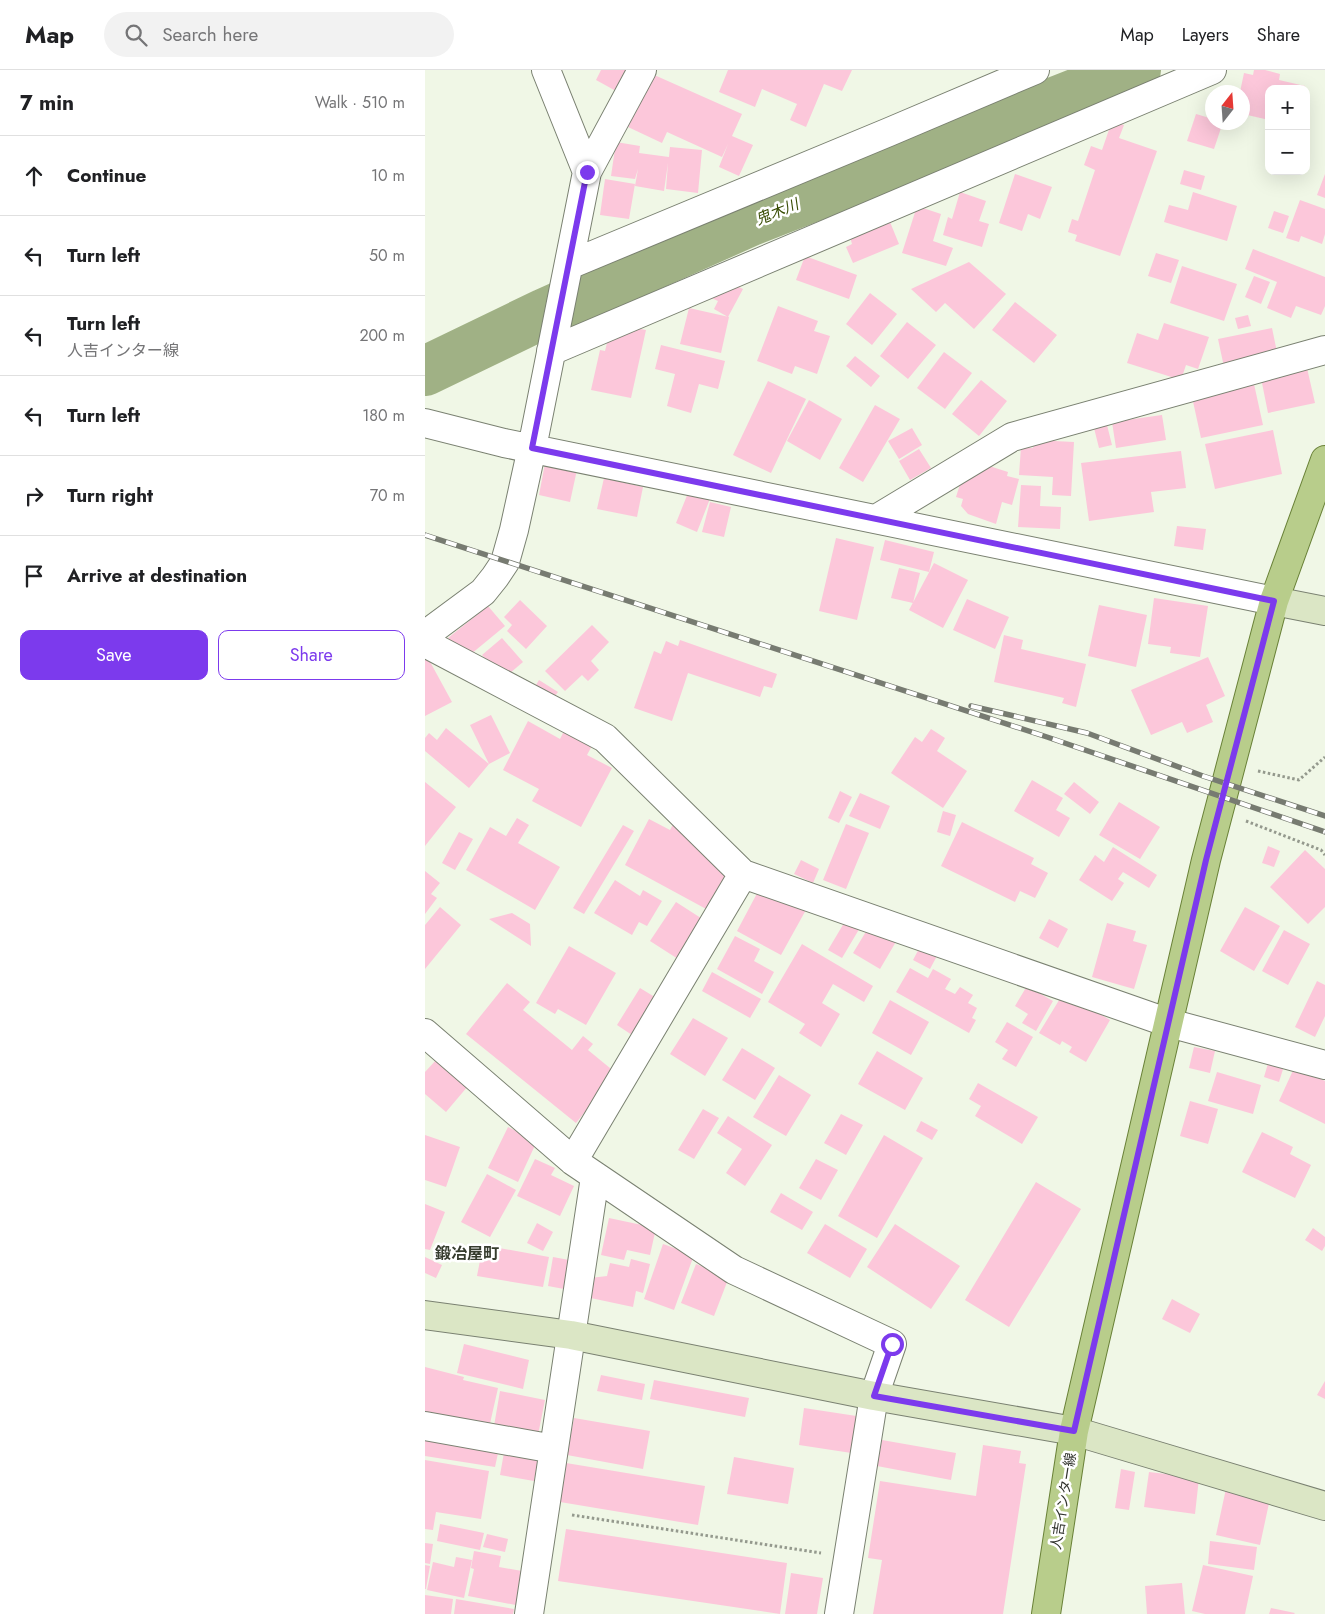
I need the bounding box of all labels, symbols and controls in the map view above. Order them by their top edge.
search box [104,12,454,57]
text: Map [25,17,74,52]
icon: search [122,21,150,49]
text: Search here [162,21,258,48]
text: Map [1120,22,1154,48]
text: Layers [1182,22,1229,48]
text: Share [1257,22,1300,48]
north arrow [1205,85,1250,130]
map controls [1265,85,1310,175]
button: + [1265,85,1310,130]
text: 7 min [20,88,74,118]
text: Walk · 510 m [315,91,405,114]
button: − [1265,130,1310,175]
route end [576,161,599,184]
icon: ahead [20,162,48,190]
text: Continue [67,162,146,189]
text: 10 m [371,164,405,187]
water label: 鬼木川 [752,193,804,231]
icon: left [20,242,48,270]
text: Turn left [67,242,140,269]
text: 50 m [369,244,405,267]
text: Turn left [67,310,140,337]
icon: left [20,322,48,350]
text: 200 m [359,324,405,347]
text: 人吉インター線 [67,339,179,362]
icon: left [20,402,48,430]
text: Turn left [67,402,140,429]
text: 180 m [362,404,405,427]
icon: right [20,482,48,510]
text: Turn right [67,482,153,509]
text: 70 m [370,484,405,507]
icon: arrive [20,562,48,590]
text: Arrive at destination [67,562,247,589]
button: Save [20,630,208,680]
button: Share [218,630,405,680]
district label: 鍛冶屋町 [434,1242,499,1265]
route start [881,1333,904,1356]
street label: 人吉インター線 [1045,1451,1081,1551]

